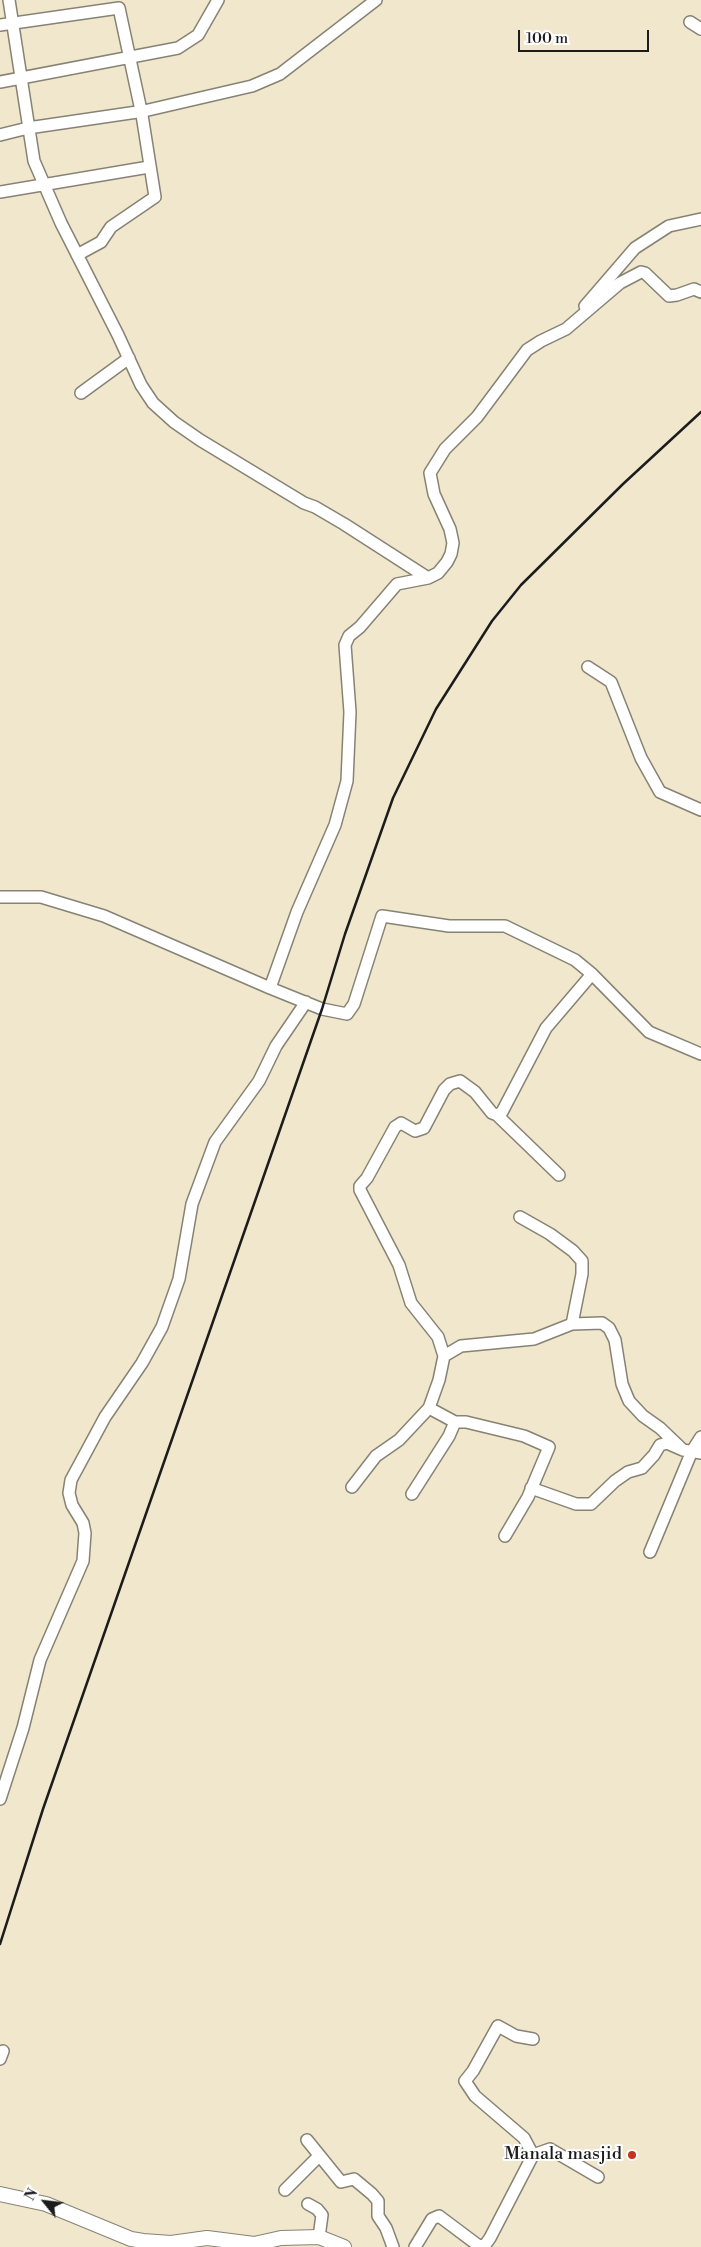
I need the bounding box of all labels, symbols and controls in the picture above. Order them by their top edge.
scale bar [521,20,652,52]
text: 100 m [526,29,568,48]
place label: Manala masjid [504,2144,622,2166]
marker: Manala masjid [626,2149,638,2161]
north arrow [20,2177,70,2227]
text: N [21,2186,42,2204]

